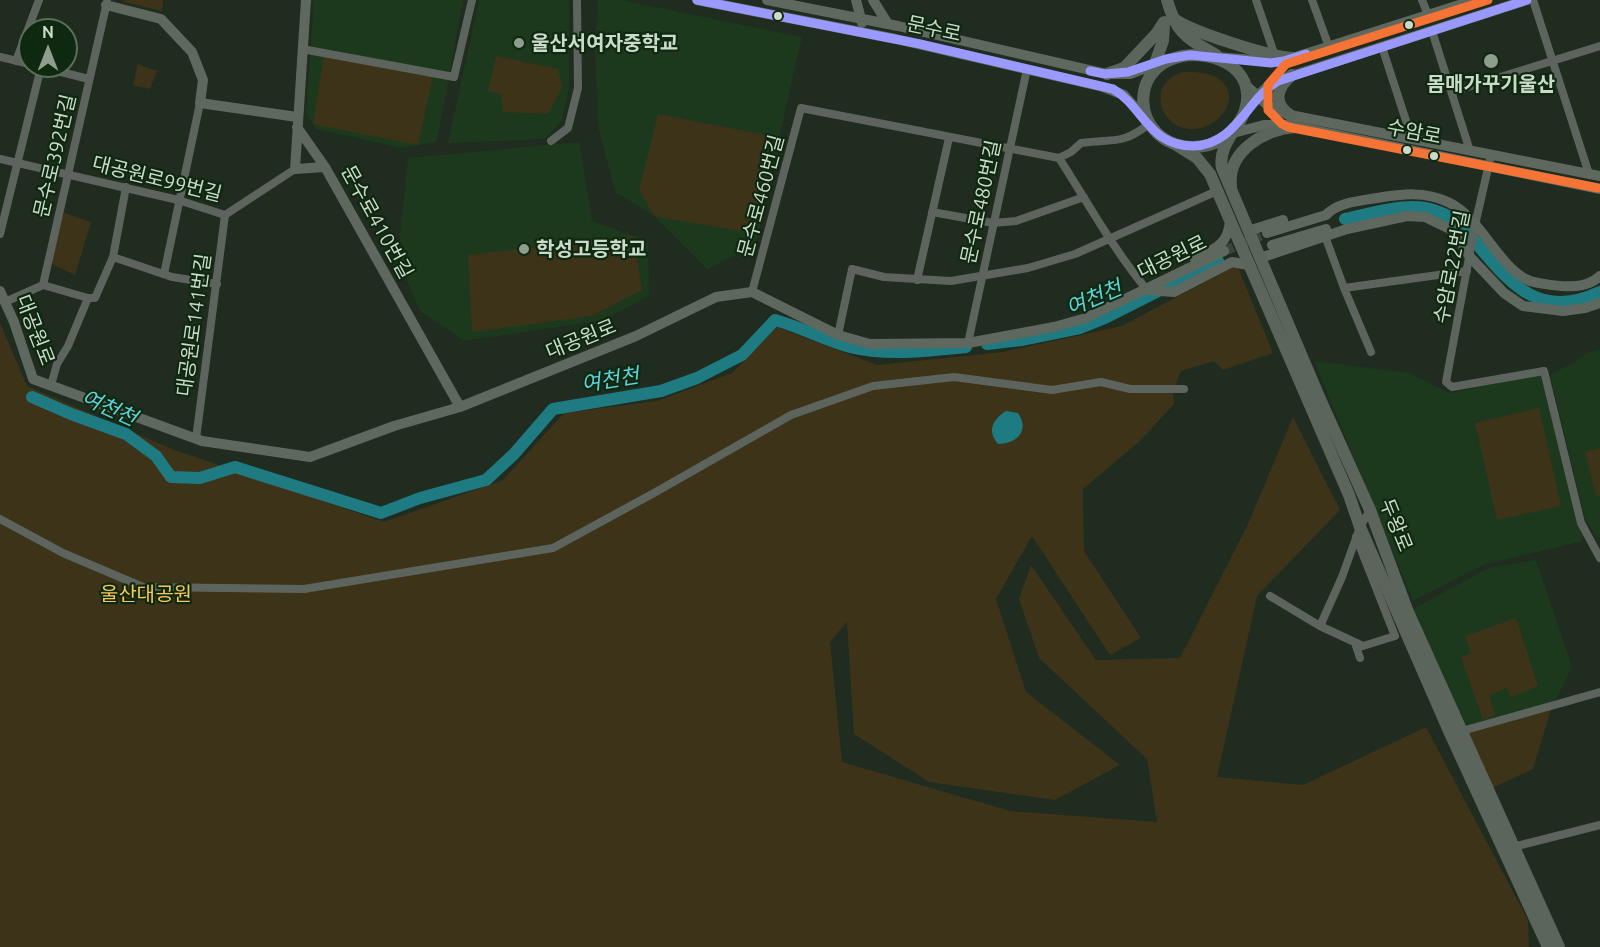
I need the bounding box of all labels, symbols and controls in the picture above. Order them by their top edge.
unlabelled marker [772,10,784,22]
street label: 문수로 [905,12,963,46]
north arrow [18,18,78,78]
unlabelled marker [1403,19,1415,31]
text: N [42,23,54,41]
place label: 울산서여자중학교 [531,31,678,55]
marker: 울산서여자중학교 [512,36,526,50]
marker: 몸매가꾸기울산 [1482,52,1500,70]
place label: 몸매가꾸기울산 [1427,72,1555,96]
street label: 문수로392번길 [29,92,81,220]
street label: 수암로 [1385,115,1443,149]
street label: 문수로460번길 [733,132,789,260]
street label: 문수로480번길 [956,138,1006,266]
unlabelled marker [1401,144,1413,156]
unlabelled marker [1428,150,1440,162]
street label: 대공원로99번길 [90,151,224,207]
street label: 문수로410번길 [336,161,418,283]
street label: 수암로22번길 [1429,208,1475,326]
street label: 대공원로 [1134,230,1210,284]
place label: 학성고등학교 [536,237,646,261]
marker: 학성고등학교 [517,242,531,256]
street label: 대공원로141번길 [172,252,216,398]
water label: 여천천 [1062,275,1126,321]
street label: 대공원로 [11,291,59,369]
street label: 대공원로 [542,314,620,364]
water label: 여천천 [579,363,641,397]
water label: 여천천 [77,385,141,431]
street label: 두왕로 [1375,495,1417,555]
park label: 울산대공원 [100,582,192,606]

